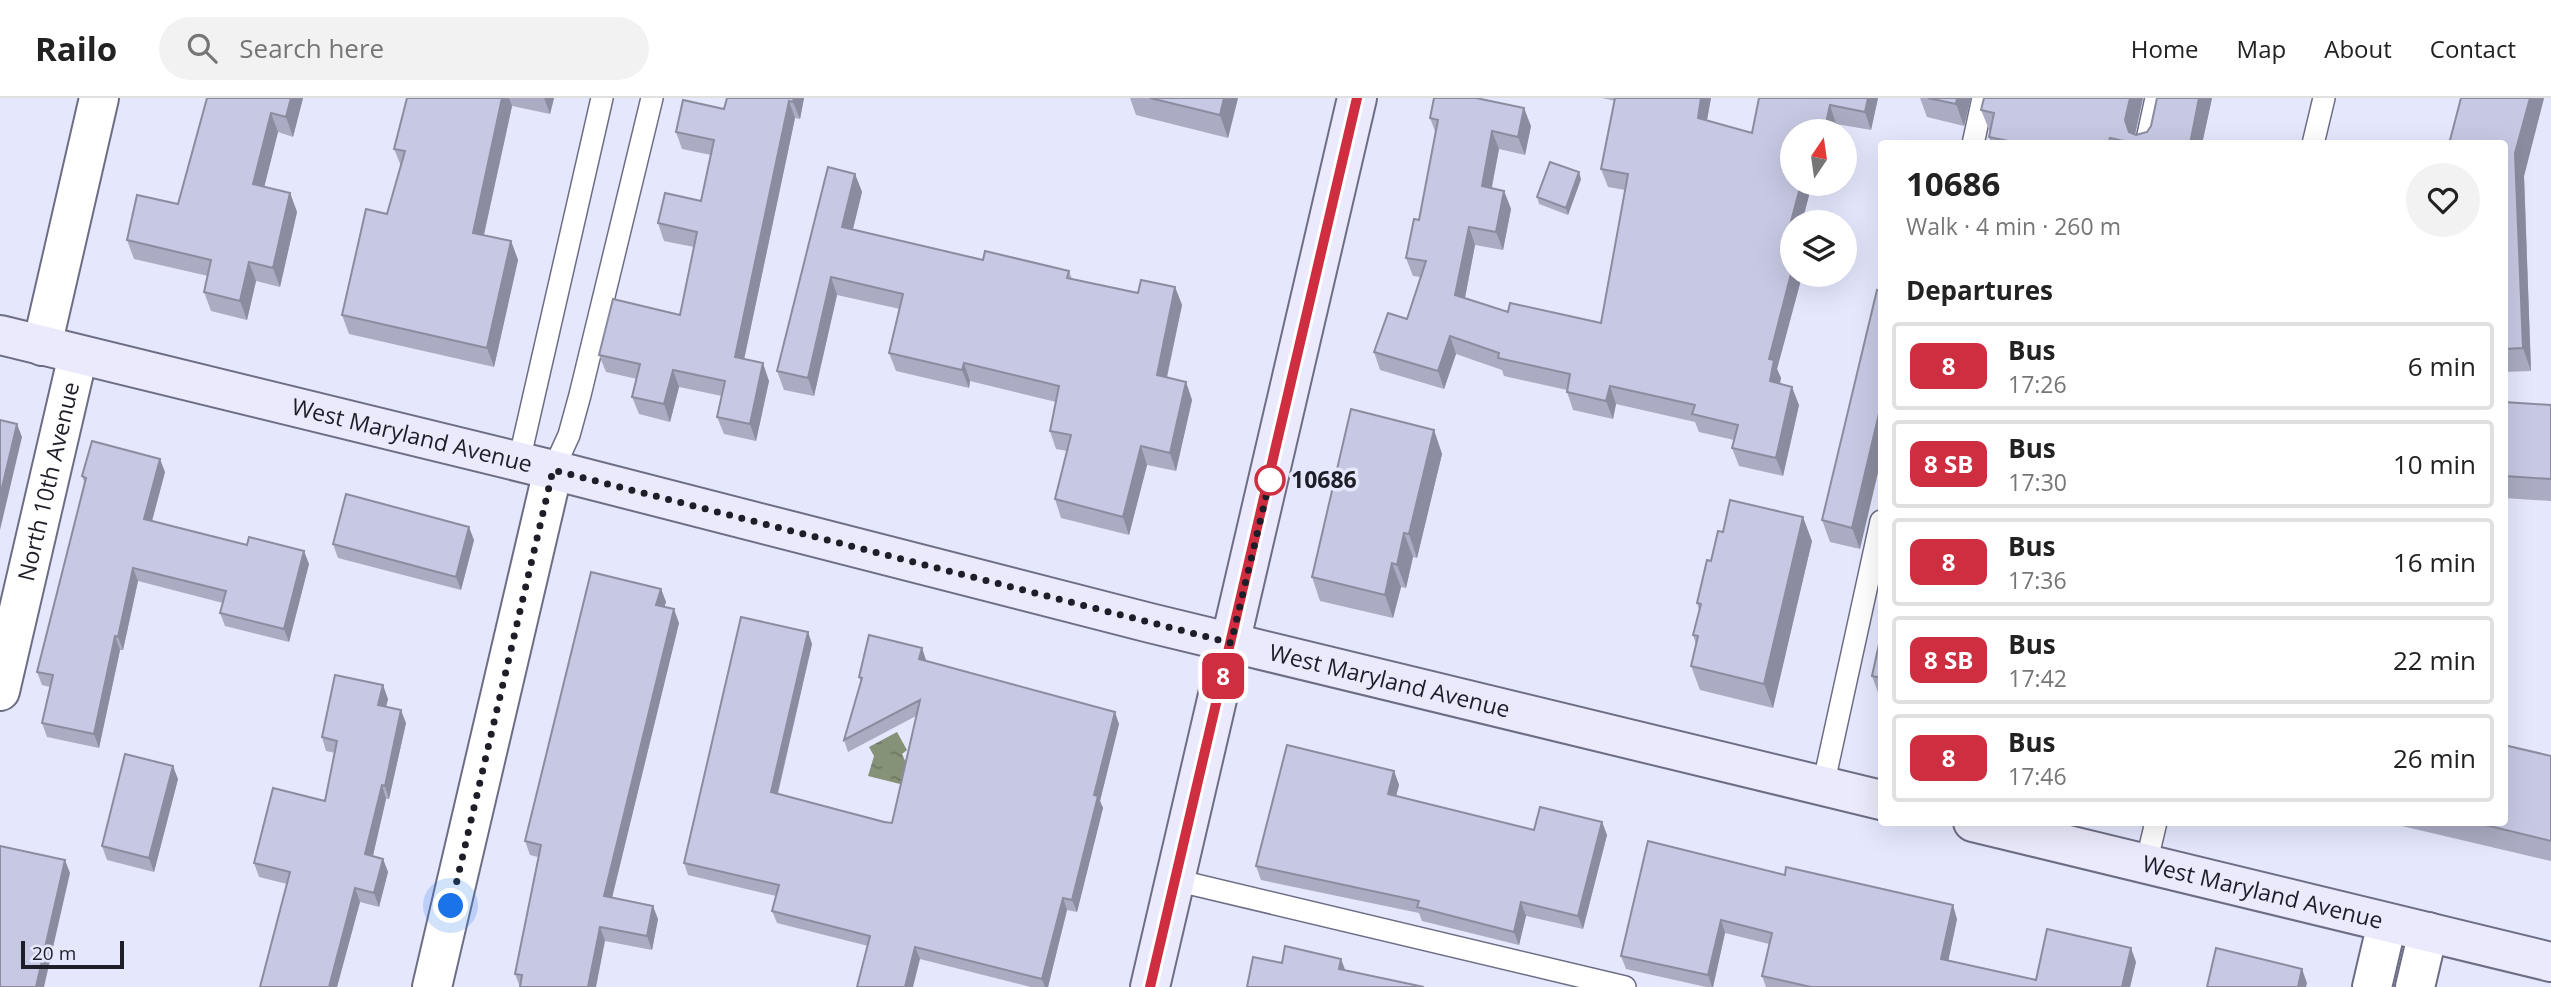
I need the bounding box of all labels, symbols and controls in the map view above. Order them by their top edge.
search box [159,17,649,80]
text: Railo [35,26,117,71]
icon: search [183,29,221,67]
text: Search here [239,30,384,66]
text: Home [2131,32,2199,65]
text: Map [2237,32,2286,65]
text: About [2324,32,2392,65]
text: Contact [2430,32,2516,65]
north arrow [1780,119,1857,196]
map controls [1780,119,1857,287]
text: 10686 [1906,161,2000,206]
button: heart [2406,163,2480,237]
button: layers [1780,210,1857,287]
text: Walk · 4 min · 260 m [1906,210,2121,242]
text: Departures [1906,272,2053,308]
text: Bus [2008,332,2055,368]
text: 6 min [2408,348,2476,384]
text: 8 [1942,349,1955,382]
text: 17:26 [2008,368,2067,400]
street label: North 10th Avenue [9,379,86,584]
street label: West Maryland Avenue [289,390,536,479]
text: Bus [2008,430,2056,466]
text: 10 min [2393,446,2476,482]
text: 8 SB [1924,447,1973,480]
place label: 10686 [1291,463,1357,495]
marker: 10686 [1255,465,1285,495]
text: 17:30 [2008,466,2067,498]
text: Bus [2008,528,2055,564]
text: 16 min [2393,544,2476,580]
text: 8 [1942,545,1955,578]
text: 17:36 [2008,564,2067,596]
text: Bus [2008,626,2056,662]
street label: West Maryland Avenue [1266,635,1513,725]
text: 22 min [2393,642,2476,678]
text: 8 SB [1924,643,1973,676]
line badge: 8 [1200,653,1246,699]
text: 8 [1216,659,1230,692]
text: 17:42 [2008,662,2067,694]
text: Bus [2008,724,2055,760]
text: 26 min [2393,740,2476,776]
text: 8 [1942,741,1955,774]
text: 17:46 [2008,760,2067,792]
street label: West Maryland Avenue [2139,847,2386,936]
your location [433,888,468,923]
scale bar [21,938,124,970]
text: 20 m [32,940,76,966]

